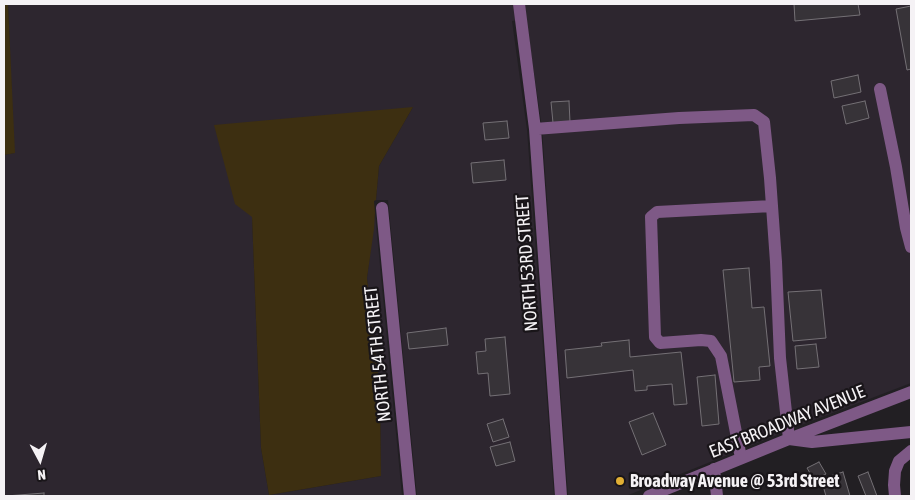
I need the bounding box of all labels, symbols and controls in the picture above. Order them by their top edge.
street label: NORTH 53RD STREET [511,194,543,332]
street label: NORTH 54TH STREET [360,285,396,423]
street label: EAST BROADWAY AVENUE [706,381,868,463]
north arrow [15,435,65,485]
text: N [37,467,47,483]
place label: Broadway Avenue @ 53rd Street [630,470,840,492]
marker: Broadway Avenue @ 53rd Street [614,475,626,487]

